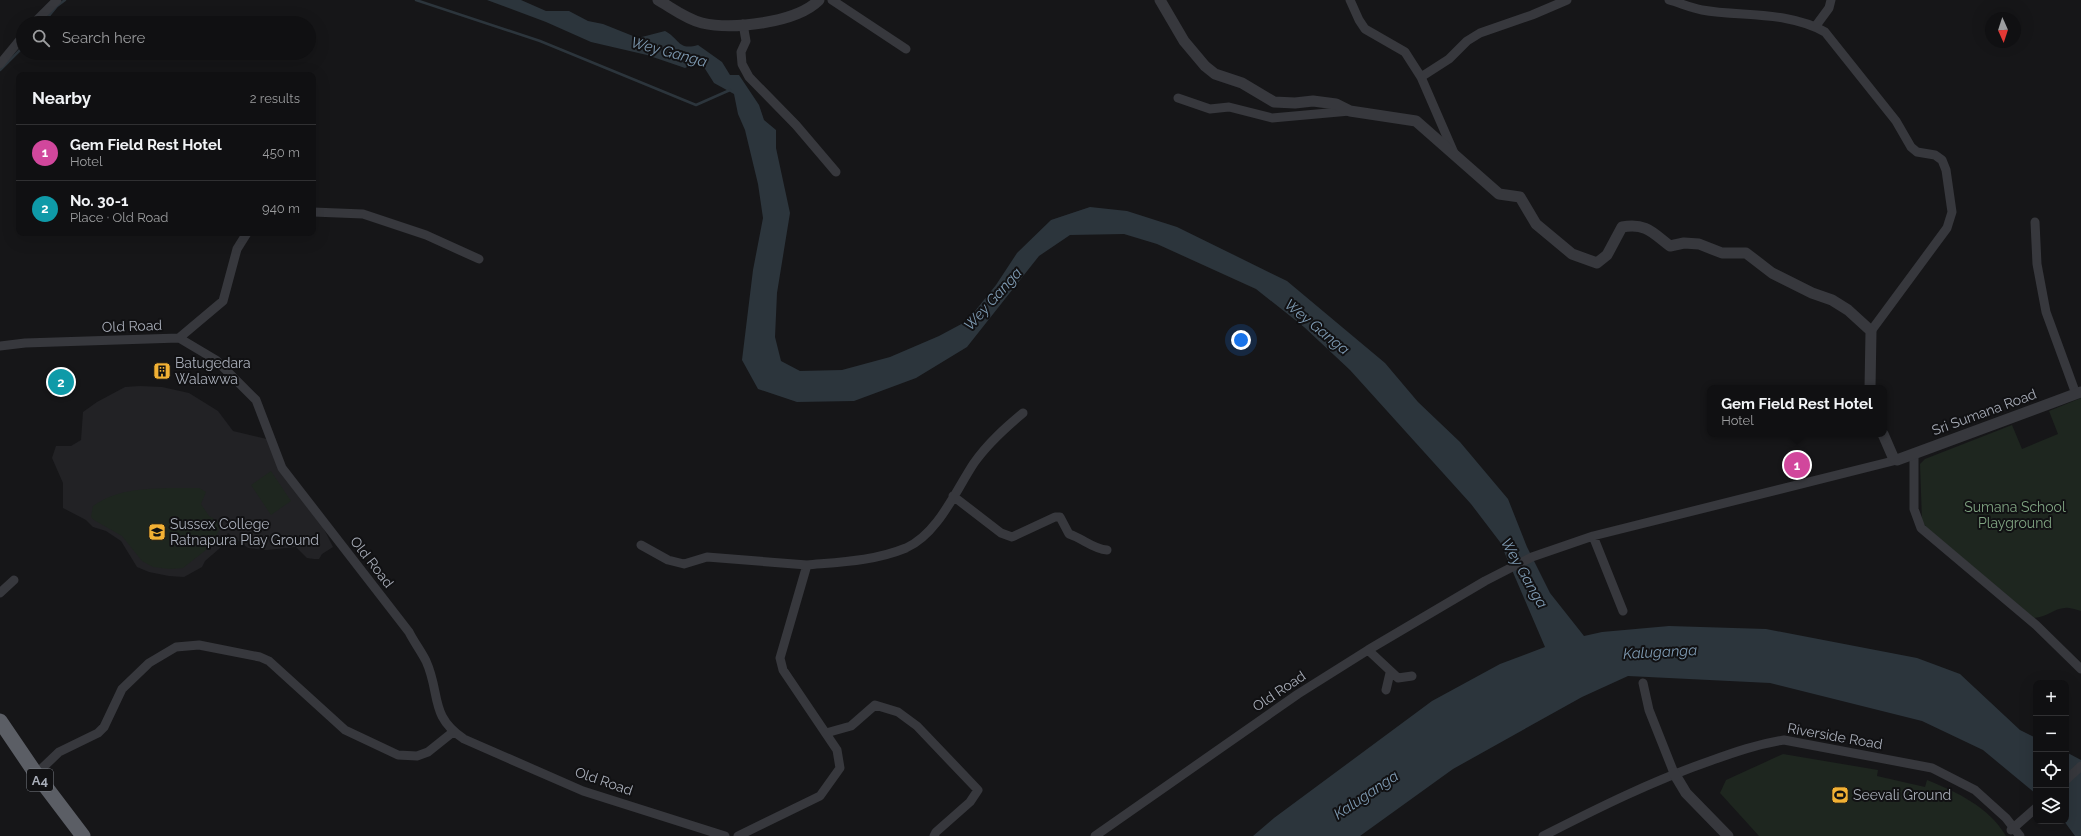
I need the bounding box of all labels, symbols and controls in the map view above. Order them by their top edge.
north arrow [1985,12,2021,48]
search box [16,16,316,60]
icon: search [30,27,52,49]
text: Search here [62,29,145,47]
water label: Wey Ganga [629,33,709,71]
text: Nearby [32,88,91,108]
text: 2 results [250,91,300,106]
text: Gem Field Rest Hotel [70,136,222,154]
text: 1 [42,145,48,160]
text: 450 m [263,145,300,160]
text: Hotel [70,154,103,169]
text: No. 30-1 [70,192,128,210]
text: 2 [41,201,49,216]
text: 940 m [262,201,300,216]
text: Place · Old Road [70,210,168,225]
water label: Wey Ganga [960,264,1026,334]
water label: Wey Ganga [1281,295,1353,359]
street label: Old Road [102,317,162,335]
your location [1231,330,1251,350]
place label: Batugedara Walawwa [175,355,251,387]
building icon: Batugedara Walawwa [152,361,172,381]
pin: 2 [48,367,74,397]
popup [1707,385,1887,437]
street label: Sri Sumana Road [1929,386,2039,438]
text: Gem Field Rest Hotel [1721,395,1873,413]
text: Hotel [1721,413,1754,428]
pin: 1 [1784,450,1810,480]
park label: Sumana School Playground [1964,499,2066,531]
place label: Sussex College Ratnapura Play Ground [170,516,319,548]
school or university icon: Sussex College Ratnapura Play Ground [147,522,167,542]
street label: Old Road [347,533,397,591]
water label: Wey Ganga [1497,535,1551,611]
water label: Kaluganga [1622,641,1698,663]
street label: Old Road [1250,668,1308,714]
map controls [2033,680,2069,824]
button: + [2033,680,2069,716]
button: − [2033,716,2069,752]
street label: Riverside Road [1786,720,1884,752]
button: locate [2033,752,2069,788]
street label: Old Road [573,764,635,798]
water label: Kaluganga [1330,767,1402,823]
road number: A4 [27,769,53,791]
sports icon: Seevali Ground [1830,785,1850,805]
place label: Seevali Ground [1853,787,1951,803]
button: layers [2033,788,2069,824]

